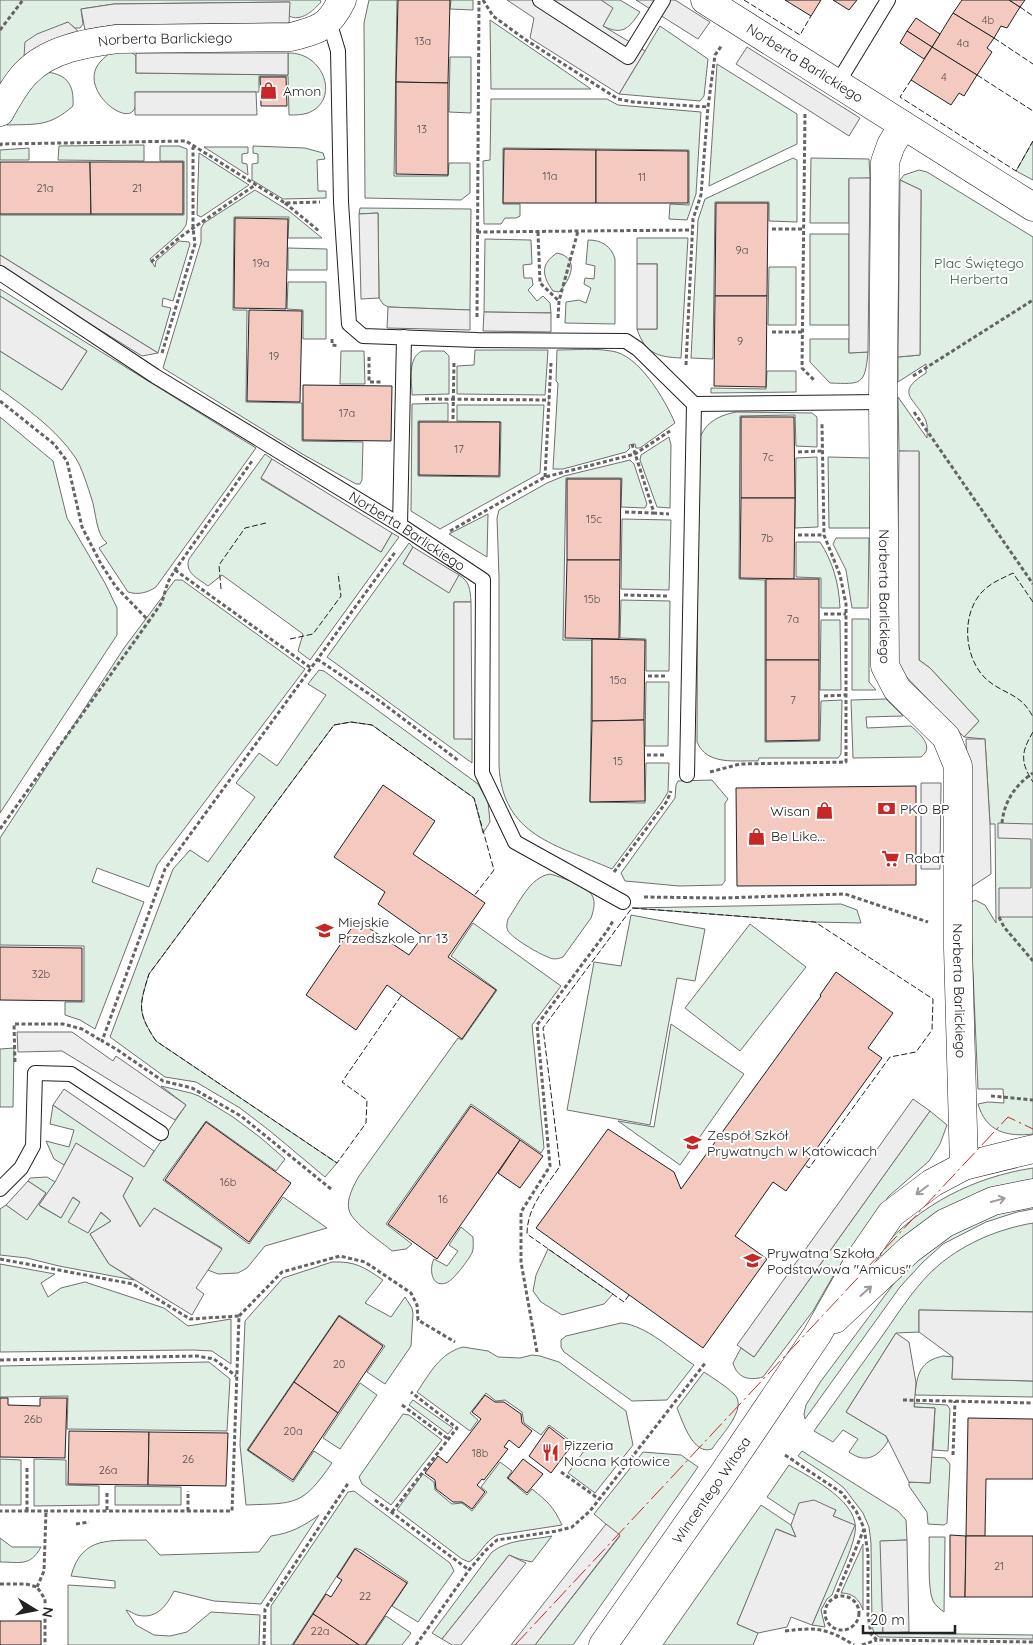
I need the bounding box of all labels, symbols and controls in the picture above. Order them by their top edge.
house number: 4b [982,13,995,27]
street label: Norberta Barlickiego [743,19,867,107]
street label: Norberta Barlickiego [97,29,232,51]
house number: 13a [415,34,431,48]
house number: 4a [957,36,969,50]
house number: 4 [941,70,947,84]
shop icon: Amon [259,81,279,101]
place label: Amon [283,82,321,100]
house number: 13 [417,122,427,136]
house number: 11a [543,169,557,183]
house number: 11 [638,170,646,184]
house number: 21a [37,181,53,195]
house number: 21 [132,181,142,195]
house number: 9a [736,243,748,257]
park label: Plac Świętego Herberta [934,254,1024,288]
house number: 19a [253,256,269,270]
house number: 9 [737,334,743,348]
house number: 19 [269,349,279,363]
house number: 17a [339,406,355,420]
house number: 17 [454,442,464,456]
house number: 7c [762,450,774,464]
street label: Norberta Barlickiego [346,487,469,575]
house number: 15c [586,512,602,526]
street label: Norberta Barlickiego [875,529,894,664]
house number: 7b [761,531,773,545]
house number: 15b [584,592,601,606]
house number: 7a [787,612,799,626]
house number: 15a [610,673,626,687]
house number: 7 [790,693,796,707]
house number: 15 [613,754,623,768]
bank icon: PKO BP [876,799,896,819]
place label: PKO BP [900,800,949,818]
shop icon: Wisan [814,801,834,821]
place label: Wisan [770,802,810,820]
shop icon: Be Like… [747,826,767,846]
place label: Be Like… [771,827,825,845]
supermarket icon: Rabat [881,848,901,868]
place label: Rabat [905,849,945,867]
place label: Miejskie Przedszkole nr 13 [338,913,448,947]
school or university icon: Miejskie Przedszkole nr 13 [314,920,334,940]
street label: Norberta Barlickiego [949,923,970,1058]
house number: 32b [32,967,51,981]
place label: Zespół Szkół Prywatnych w Katowicach [707,1126,877,1160]
school or university icon: Zespół Szkół Prywatnych w Katowicach [683,1133,703,1153]
house number: 16b [220,1175,237,1189]
one-way arrow [916,1184,929,1195]
house number: 16 [438,1192,448,1206]
one-way arrow [990,1195,1006,1204]
place label: Prywatna Szkoła Podstawowa "Amicus" [767,1244,911,1278]
school or university icon: Prywatna Szkoła Podstawowa "Amicus" [743,1251,763,1271]
one-way arrow [860,1285,873,1297]
house number: 20 [333,1357,345,1371]
house number: 26b [24,1412,43,1426]
house number: 20a [283,1424,303,1438]
street label: Wincentego Witosa [668,1433,755,1547]
place label: Pizzeria Nocna Katowice [564,1436,670,1470]
restaurant icon: Pizzeria Nocna Katowice [540,1443,560,1463]
house number: 18b [472,1446,489,1460]
house number: 26 [182,1452,194,1466]
house number: 26a [99,1463,117,1477]
house number: 21 [994,1559,1004,1573]
north arrow [10,1585,60,1635]
house number: 22 [359,1589,371,1603]
scale bar [863,1602,956,1634]
text: N [38,1606,58,1619]
text: 20 m [870,1610,905,1629]
house number: 22a [311,1624,329,1638]

